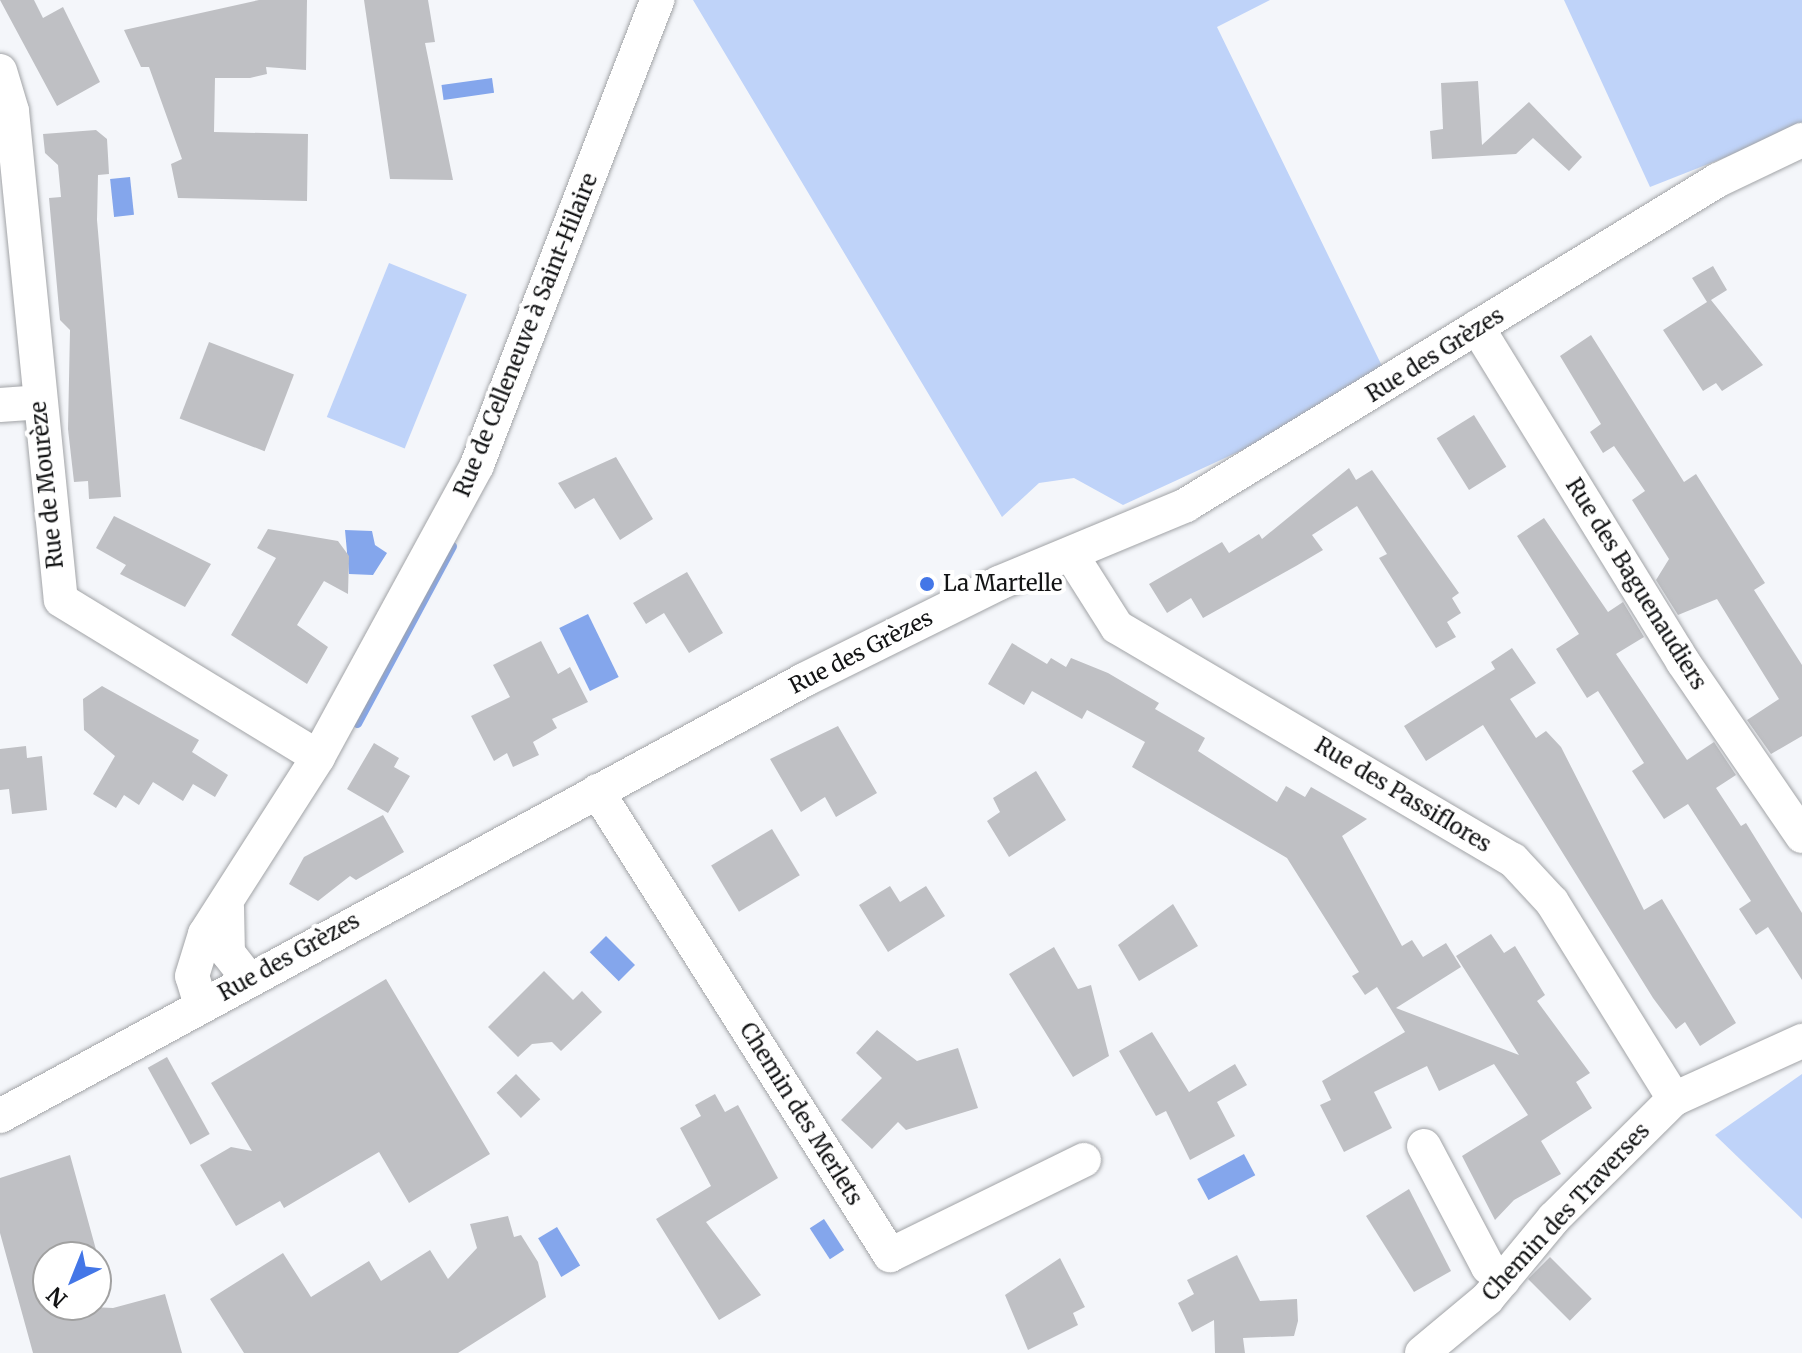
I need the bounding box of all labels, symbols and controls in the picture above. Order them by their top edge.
street label: Rue de Celleneuve à Saint-Hilaire [449,169,603,501]
street label: Rue des Grèzes [1361,302,1509,408]
street label: Rue de Mourèze [25,400,69,570]
street label: Rue des Baguenaudiers [1560,473,1712,695]
place label: La Martelle [943,571,1063,597]
marker: La Martelle [918,575,936,593]
street label: Rue des Grèzes [785,605,937,699]
street label: Rue des Passiflores [1310,732,1496,858]
street label: Rue des Grèzes [214,907,364,1007]
street label: Chemin des Merlets [734,1018,868,1210]
street label: Chemin des Traverses [1477,1118,1655,1306]
north arrow [32,1241,112,1321]
text: N [41,1281,73,1313]

